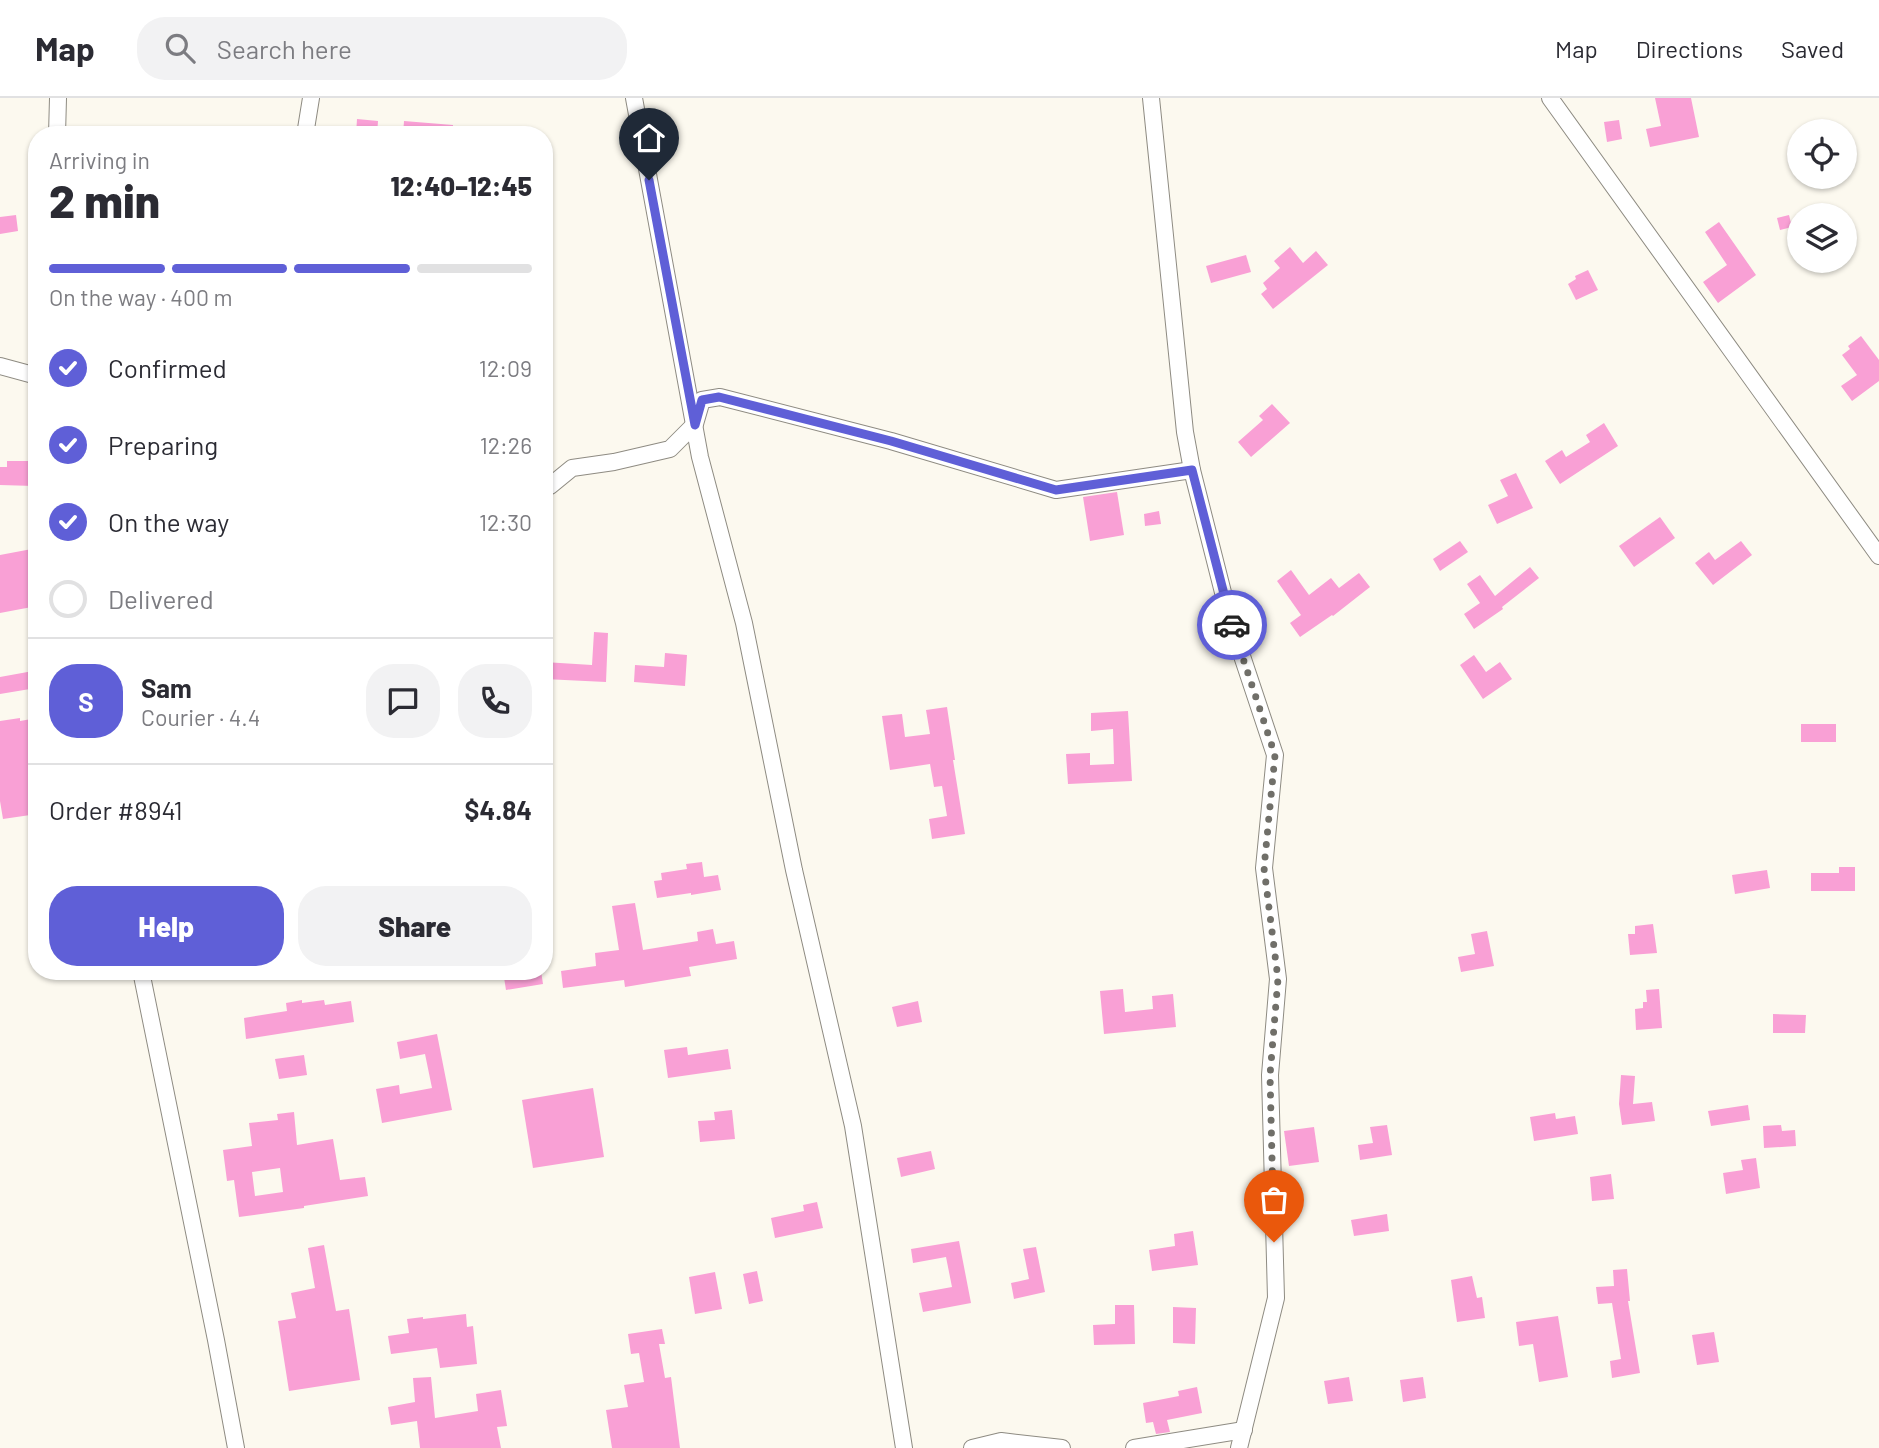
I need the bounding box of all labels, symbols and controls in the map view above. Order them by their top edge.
search box [137,17,627,80]
text: Map [35,28,95,68]
icon: search [161,29,199,67]
text: Search here [217,33,352,64]
text: Map [1555,34,1598,63]
text: Directions [1636,34,1743,63]
text: Saved [1781,34,1844,63]
pin [619,108,679,180]
icon: home [630,119,668,157]
map controls [1787,119,1857,273]
button: locate [1787,119,1857,189]
text: Arriving in [49,146,150,174]
text: 12:40–12:45 [390,170,532,201]
text: 2 min [49,172,160,227]
button: layers [1787,203,1857,273]
text: On the way · 400 m [49,283,233,311]
icon: check [49,349,87,387]
text: Confirmed [108,352,227,383]
text: 12:09 [479,354,532,382]
icon: check [49,426,87,464]
text: Preparing [108,429,218,460]
text: 12:26 [480,431,532,459]
icon: check [49,503,87,541]
text: On the way [108,506,229,537]
text: 12:30 [479,508,532,536]
text: Delivered [108,583,214,614]
courier [1197,590,1267,660]
icon: car [1213,606,1251,644]
button: chat [366,664,440,738]
button: phone [458,664,532,738]
text: Sam [141,672,192,703]
text: S [78,686,94,717]
text: Courier · 4.4 [141,703,260,731]
text: Order #8941 [49,794,182,825]
text: $4.84 [465,794,532,825]
button: Help [49,886,284,966]
button: Share [298,886,532,966]
pin [1244,1170,1304,1242]
icon: bag [1255,1181,1293,1219]

